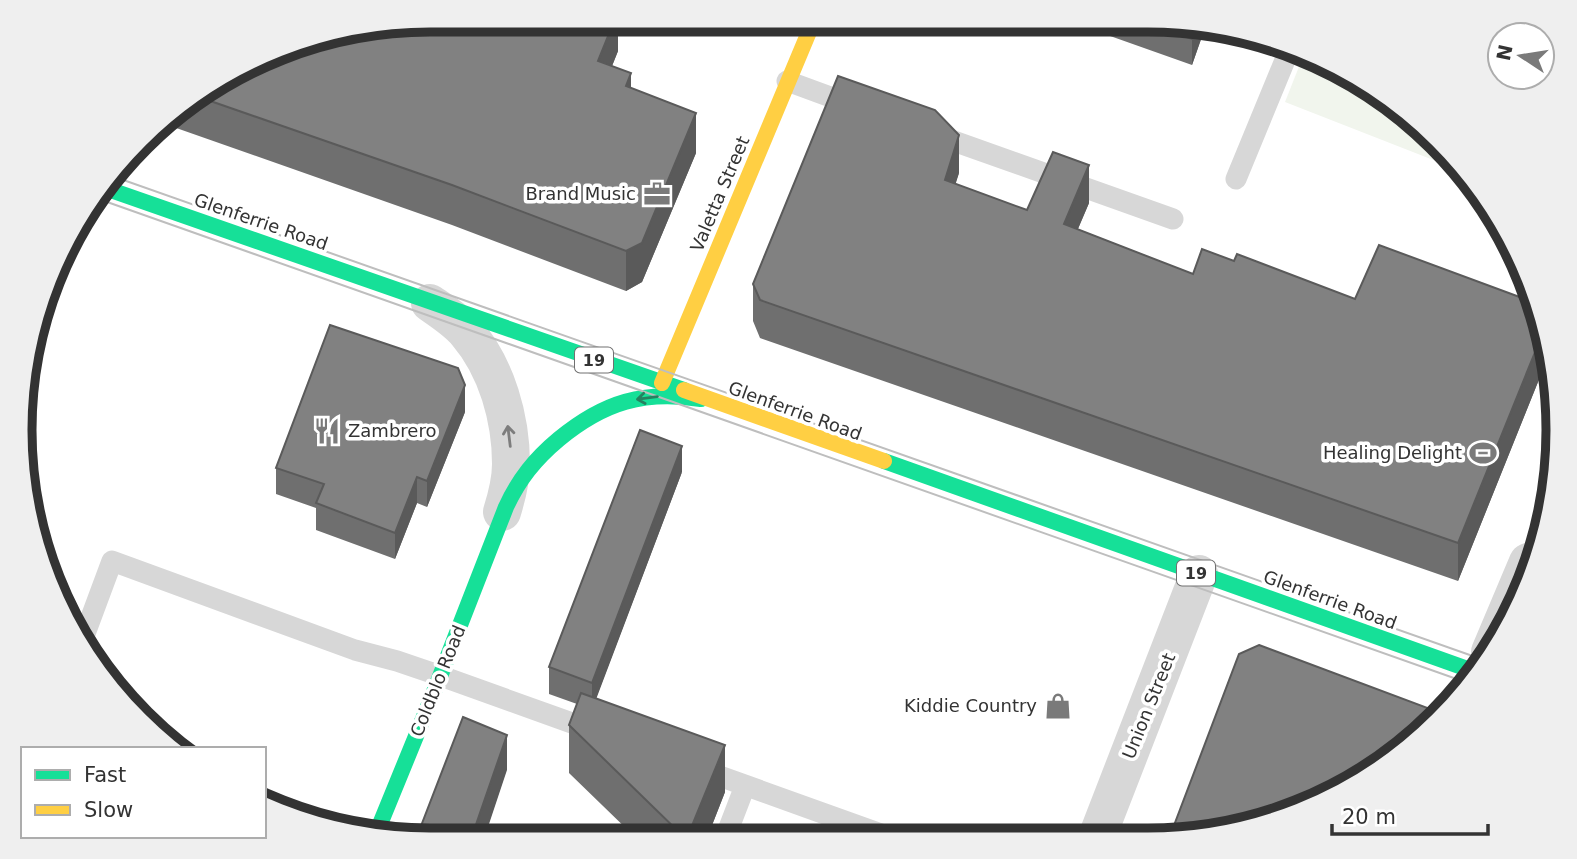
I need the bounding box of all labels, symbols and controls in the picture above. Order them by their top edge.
north arrow [1486,21,1556,91]
text: N [1492,42,1517,63]
street label: Valetta Street [686,133,753,255]
office icon: Brand Music [642,179,672,209]
place label: Brand Music [525,183,636,204]
street label: Glenferrie Road [191,189,331,254]
road number: 19 [575,348,613,372]
street label: Glenferrie Road [726,377,865,444]
one-way arrow [636,392,659,405]
restaurant icon: Zambrero [312,416,342,446]
place label: Zambrero [348,420,436,441]
one-way arrow [502,425,515,448]
sports icon: Healing Delight [1468,438,1498,468]
place label: Healing Delight [1323,442,1462,463]
road number: 19 [1177,560,1215,586]
street label: Glenferrie Road [1261,566,1400,633]
street label: Coldblo Road [406,622,469,740]
street label: Union Street [1118,650,1179,762]
shop icon: Kiddie Country [1043,691,1073,721]
place label: Kiddie Country [904,695,1037,716]
legend [21,747,266,838]
text: Fast [84,763,126,787]
scale bar [1332,792,1488,836]
text: Slow [84,798,133,822]
text: 20 m [1342,805,1396,829]

